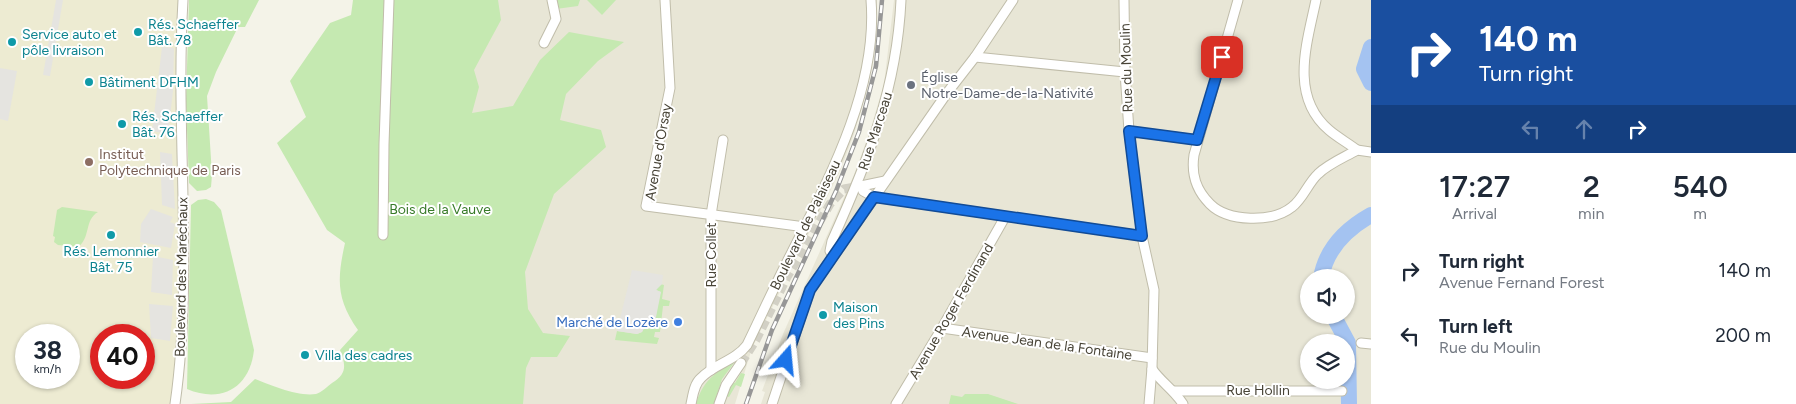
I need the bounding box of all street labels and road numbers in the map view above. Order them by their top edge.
street label: Rue du Moulin [1116,23,1137,113]
street label: Rue Marceau [855,90,896,173]
street label: Avenue d'Orsay [642,102,676,202]
street label: Boulevard de Palaiseau [767,157,844,293]
street label: Boulevard des Maréchaux [172,197,191,357]
street label: Rue Collet [703,223,720,288]
street label: Avenue Roger Ferdinand [906,240,997,382]
street label: Avenue Jean de la Fontaine [961,323,1133,364]
street label: Rue Hollin [1226,382,1290,399]

